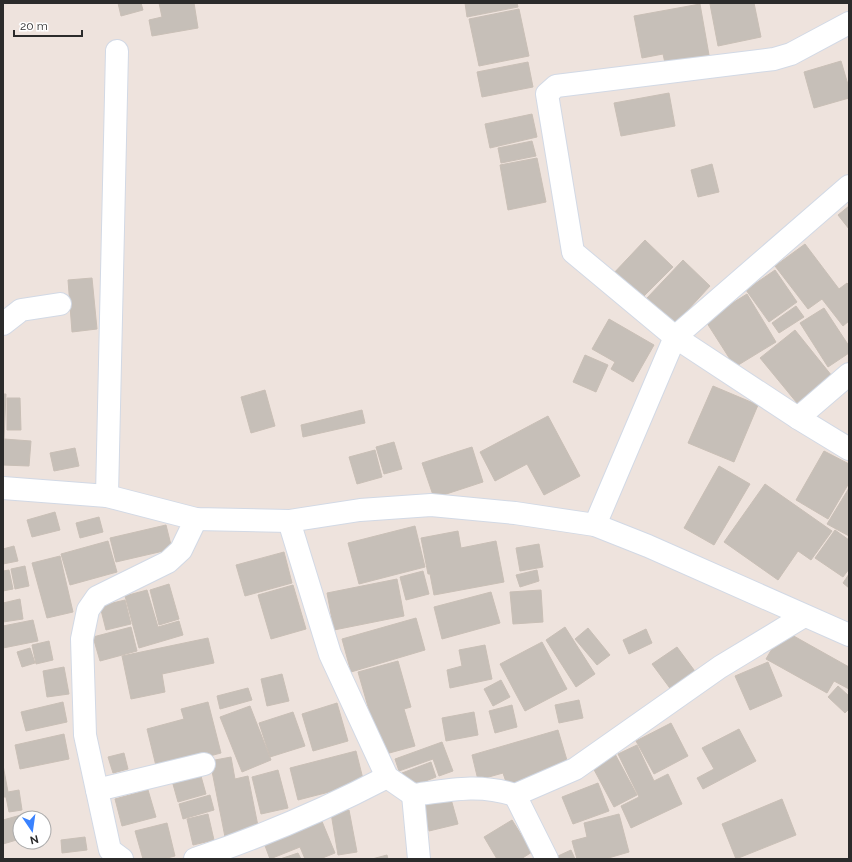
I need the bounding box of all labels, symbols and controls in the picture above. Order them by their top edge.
scale bar [14,12,82,38]
text: 20 m [20,19,48,33]
north arrow [12,810,52,850]
text: N [29,832,40,847]

